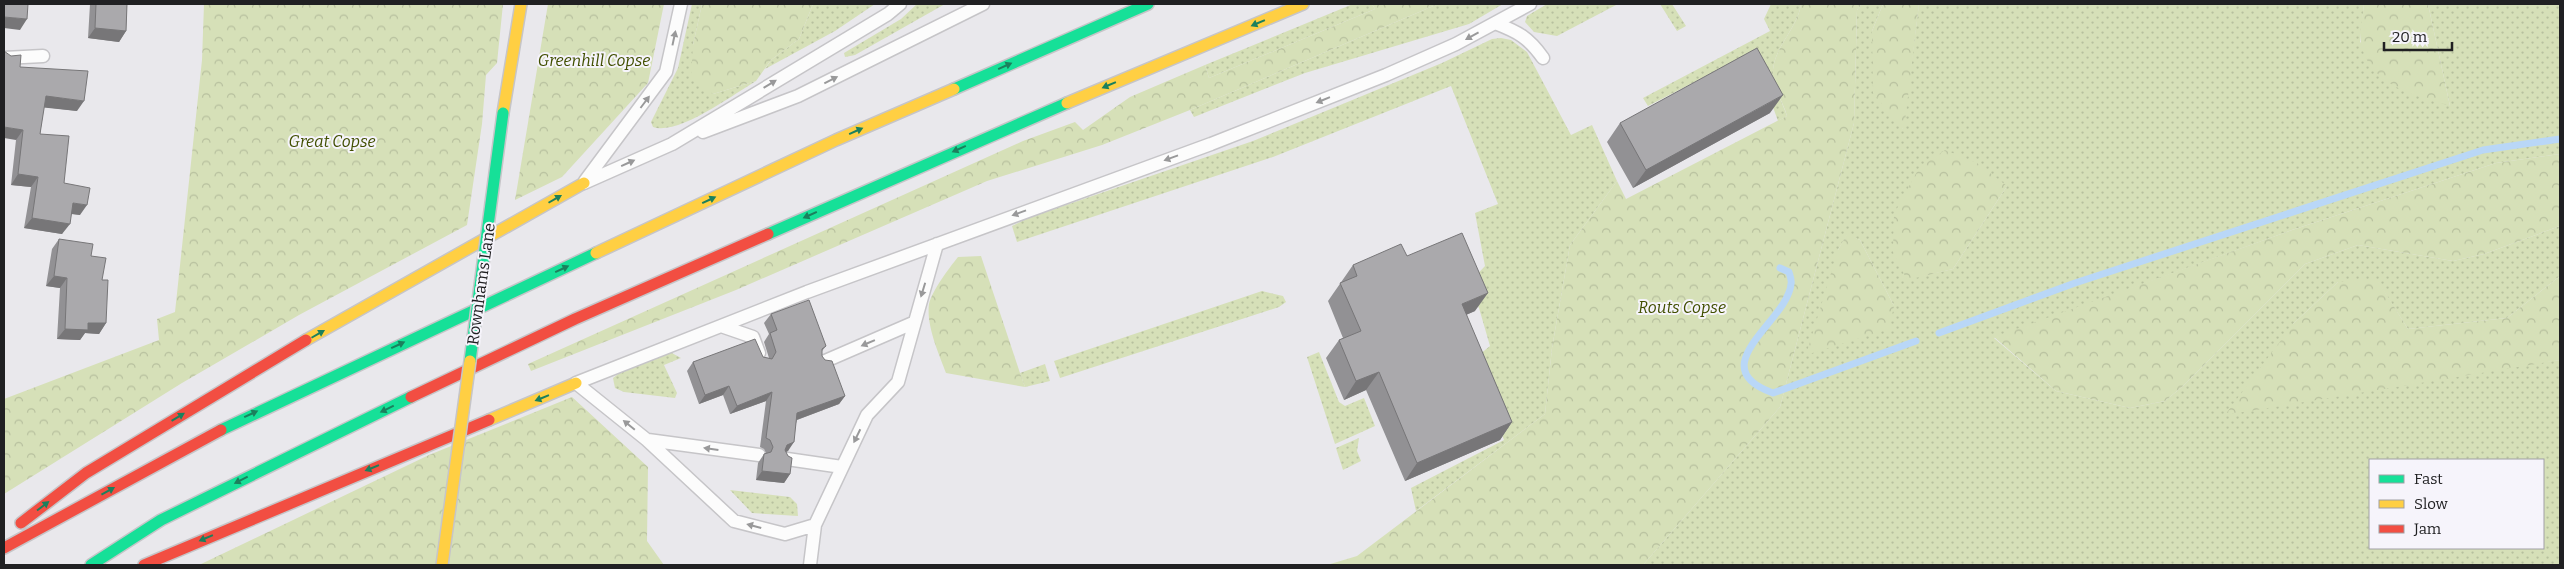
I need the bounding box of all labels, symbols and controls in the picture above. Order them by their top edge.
one-way arrow [1251,19,1265,27]
scale bar [2384,20,2452,52]
text: 20 m [2392,28,2428,46]
one-way arrow [670,31,678,46]
one-way arrow [1466,31,1479,40]
park label: Greenhill Copse [538,51,650,70]
one-way arrow [998,62,1012,70]
one-way arrow [824,76,838,84]
one-way arrow [764,80,777,89]
one-way arrow [1101,82,1116,90]
one-way arrow [639,96,650,109]
one-way arrow [1315,96,1330,104]
one-way arrow [849,127,863,135]
park label: Great Copse [288,132,376,151]
one-way arrow [952,145,966,153]
one-way arrow [1164,155,1179,162]
one-way arrow [621,159,636,167]
one-way arrow [547,195,562,203]
one-way arrow [702,195,716,203]
one-way arrow [1011,210,1026,217]
one-way arrow [803,211,817,219]
street label: Rownhams Lane [463,222,499,346]
one-way arrow [555,264,569,272]
one-way arrow [918,283,926,298]
park label: Routs Copse [1638,298,1726,317]
one-way arrow [311,329,324,338]
one-way arrow [861,339,875,347]
one-way arrow [391,341,406,350]
one-way arrow [535,394,549,402]
one-way arrow [380,405,394,413]
one-way arrow [244,410,258,418]
one-way arrow [172,413,185,422]
one-way arrow [623,420,636,431]
one-way arrow [853,428,862,443]
one-way arrow [702,445,718,453]
legend [2369,459,2544,549]
one-way arrow [364,465,379,473]
text: Fast [2414,470,2443,488]
one-way arrow [234,476,248,484]
one-way arrow [101,487,115,495]
text: Slow [2414,495,2449,513]
one-way arrow [36,501,50,511]
text: Jam [2413,520,2442,538]
one-way arrow [746,522,761,530]
one-way arrow [199,535,213,543]

